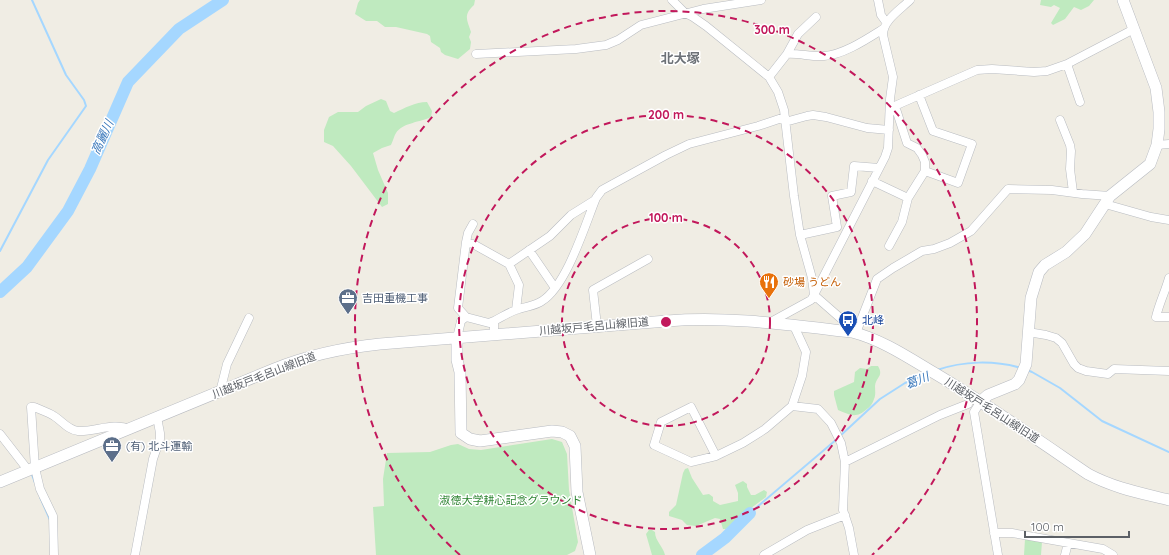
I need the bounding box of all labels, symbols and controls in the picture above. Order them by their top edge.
text: 300 m [754,22,790,37]
district label: 北大塚 [660,50,700,66]
text: 200 m [648,107,684,122]
water label: 高麗川 [88,116,117,156]
text: 100 m [649,210,683,225]
restaurant icon: 砂場 うどん [758,271,780,299]
place label: 砂場 うどん [783,275,841,289]
office icon: 吉田重機工事 [337,287,359,315]
place label: 吉田重機工事 [362,291,428,305]
bus stop icon: 北峰 [837,309,859,337]
place label: 北峰 [862,313,884,327]
street label: 川越坂戸毛呂山線旧道 [539,314,649,338]
centre of rings [659,315,673,329]
street label: 川越坂戸毛呂山線旧道 [210,349,318,401]
water label: 葛川 [903,368,933,391]
street label: 川越坂戸毛呂山線旧道 [942,374,1042,446]
office icon: (有) 北斗運輸 [101,435,123,463]
place label: (有) 北斗運輸 [126,439,192,453]
park label: 淑徳大学耕心記念グラウンド [440,493,583,507]
scale bar [1025,513,1129,539]
text: 100 m [1031,519,1064,534]

